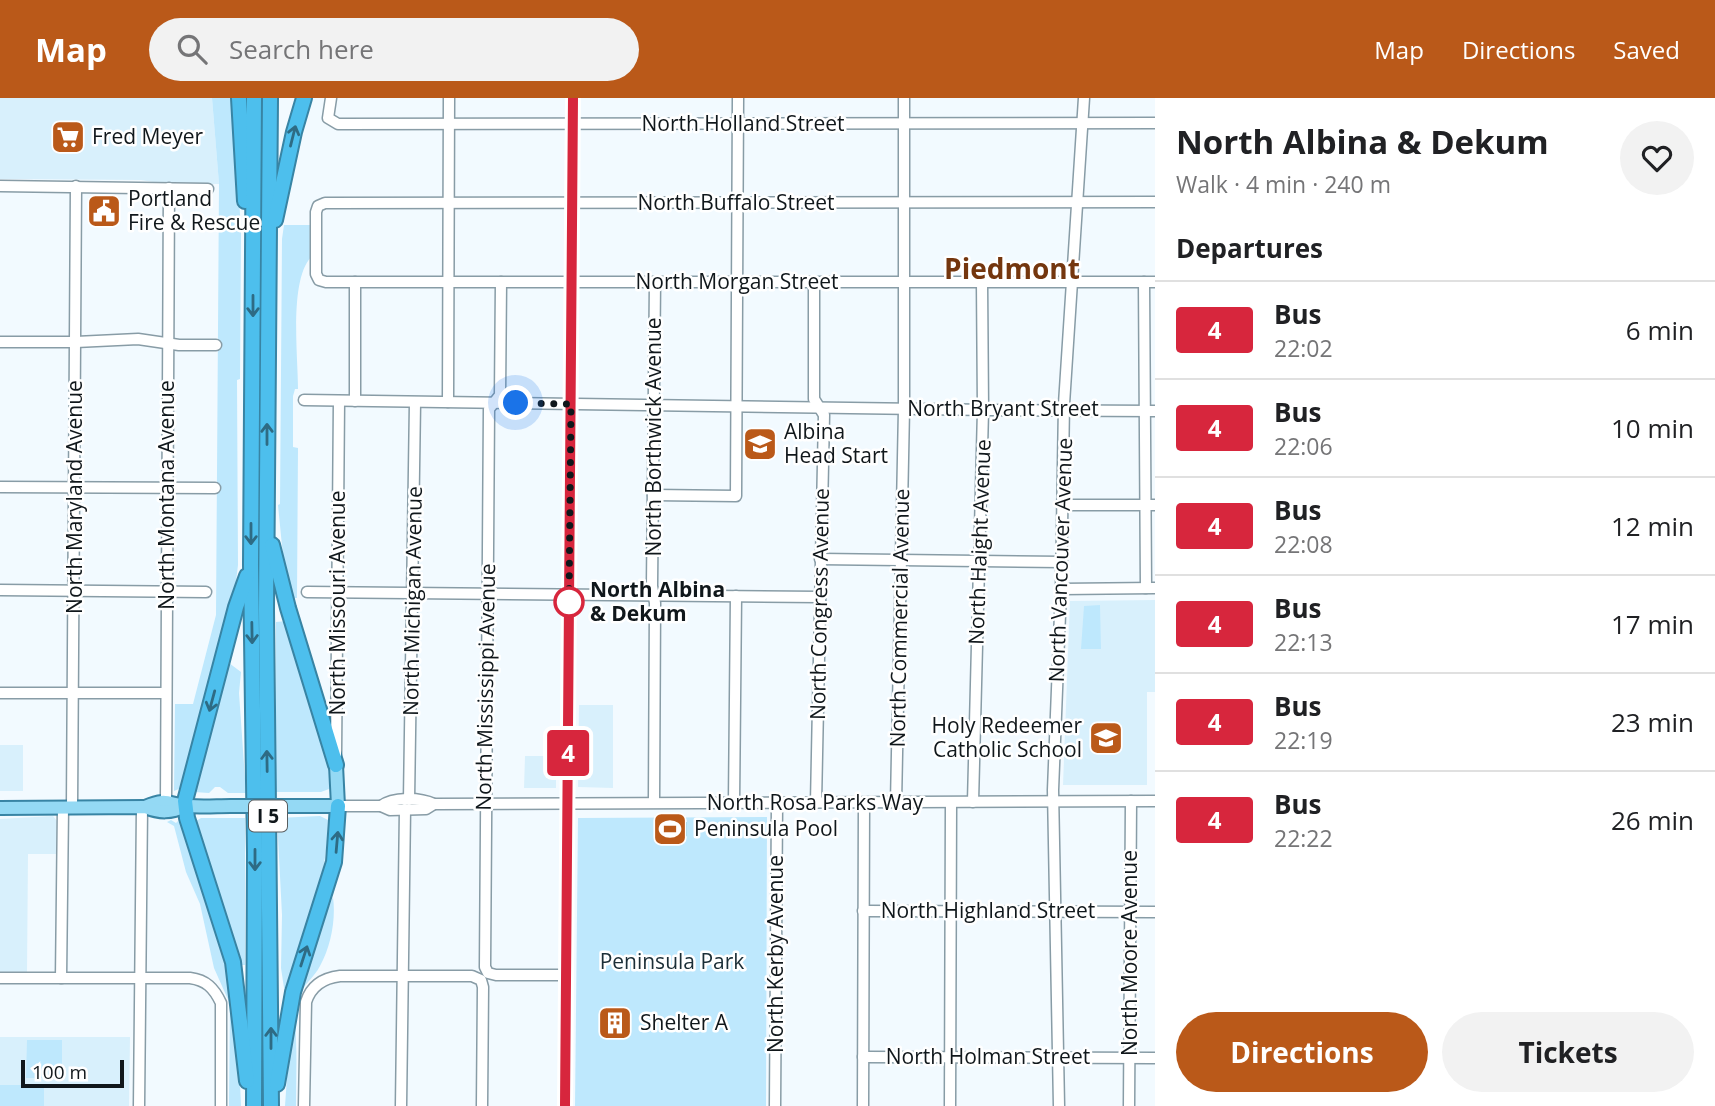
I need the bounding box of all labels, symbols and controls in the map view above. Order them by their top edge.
search box [149,18,639,81]
text: Map [35,27,107,72]
icon: search [173,30,211,68]
text: Search here [229,31,374,67]
text: Map [1374,33,1424,66]
text: Directions [1462,33,1575,66]
text: Saved [1613,33,1680,66]
street label: North Holland Street [641,109,845,137]
supermarket icon: Fred Meyer [49,118,87,156]
text: North Albina & Dekum [1176,119,1549,164]
button: heart [1620,121,1694,195]
place label: Fred Meyer [92,122,204,150]
one-way arrow [287,125,300,148]
text: Walk · 4 min · 240 m [1176,168,1391,200]
place label: Portland Fire & Rescue [128,184,260,236]
street label: North Buffalo Street [637,188,835,216]
public building icon: Portland Fire & Rescue [85,192,123,230]
text: Departures [1176,230,1323,266]
district label: Piedmont [944,249,1080,287]
street label: North Morgan Street [635,267,839,295]
one-way arrow [246,294,260,317]
text: Bus [1274,296,1321,332]
text: 6 min [1626,312,1694,348]
text: 4 [1208,313,1221,346]
street label: North Borthwick Avenue [639,317,667,557]
text: 22:02 [1274,332,1333,364]
street label: North Maryland Avenue [60,380,88,614]
street label: North Montana Avenue [152,380,180,610]
your location [498,385,533,420]
street label: North Bryant Street [907,394,1099,422]
text: Bus [1274,394,1321,430]
text: 10 min [1611,410,1694,446]
text: 4 [1208,411,1221,444]
place label: Albina Head Start [784,417,888,469]
one-way arrow [260,423,274,446]
school or university icon: Albina Head Start [741,425,779,463]
text: 22:06 [1274,430,1333,462]
street label: North Vancouver Avenue [1042,437,1078,683]
street label: North Haight Avenue [961,439,997,645]
street label: North Michigan Avenue [396,486,428,716]
street label: North Congress Avenue [803,488,835,720]
street label: North Commercial Avenue [883,488,915,748]
street label: North Missouri Avenue [323,490,351,716]
text: Bus [1274,492,1321,528]
text: 12 min [1611,508,1694,544]
text: 4 [1208,509,1221,542]
one-way arrow [244,522,258,545]
text: 22:08 [1274,528,1333,560]
street label: North Mississippi Avenue [469,563,501,811]
place label: North Albina & Dekum [590,575,725,627]
marker: North Albina & Dekum [554,587,584,617]
text: Bus [1274,590,1321,626]
text: 17 min [1611,606,1694,642]
text: 4 [1208,607,1221,640]
one-way arrow [245,621,259,644]
text: 22:13 [1274,626,1333,658]
text: Bus [1274,688,1321,724]
one-way arrow [205,689,218,712]
text: 23 min [1611,704,1694,740]
text: 4 [1208,705,1221,738]
place label: Holy Redeemer Catholic School [932,711,1082,763]
school or university icon: Holy Redeemer Catholic School [1087,719,1125,757]
text: 22:19 [1274,724,1333,756]
line badge: 4 [545,730,591,776]
text: 4 [561,736,575,769]
one-way arrow [261,750,274,773]
text: Bus [1274,786,1321,822]
street label: North Rosa Parks Way [707,788,924,816]
road number: I 5 [249,800,287,832]
text: 26 min [1611,802,1694,838]
text: 4 [1208,803,1221,836]
sports icon: Peninsula Pool [651,810,689,848]
place label: Peninsula Pool [694,814,838,842]
text: 22:22 [1274,822,1333,854]
one-way arrow [330,831,343,854]
one-way arrow [248,849,262,872]
street label: North Moore Avenue [1115,850,1143,1056]
street label: North Kerby Avenue [761,855,789,1053]
street label: North Highland Street [881,896,1095,924]
one-way arrow [299,946,311,968]
park label: Peninsula Park [600,947,744,975]
building icon: Shelter A [596,1004,634,1042]
place label: Shelter A [640,1008,729,1036]
button: Directions [1176,1012,1428,1092]
button: Tickets [1442,1012,1694,1092]
one-way arrow [264,1027,278,1050]
street label: North Holman Street [886,1042,1090,1070]
scale bar [21,1057,124,1089]
text: 100 m [32,1059,87,1085]

